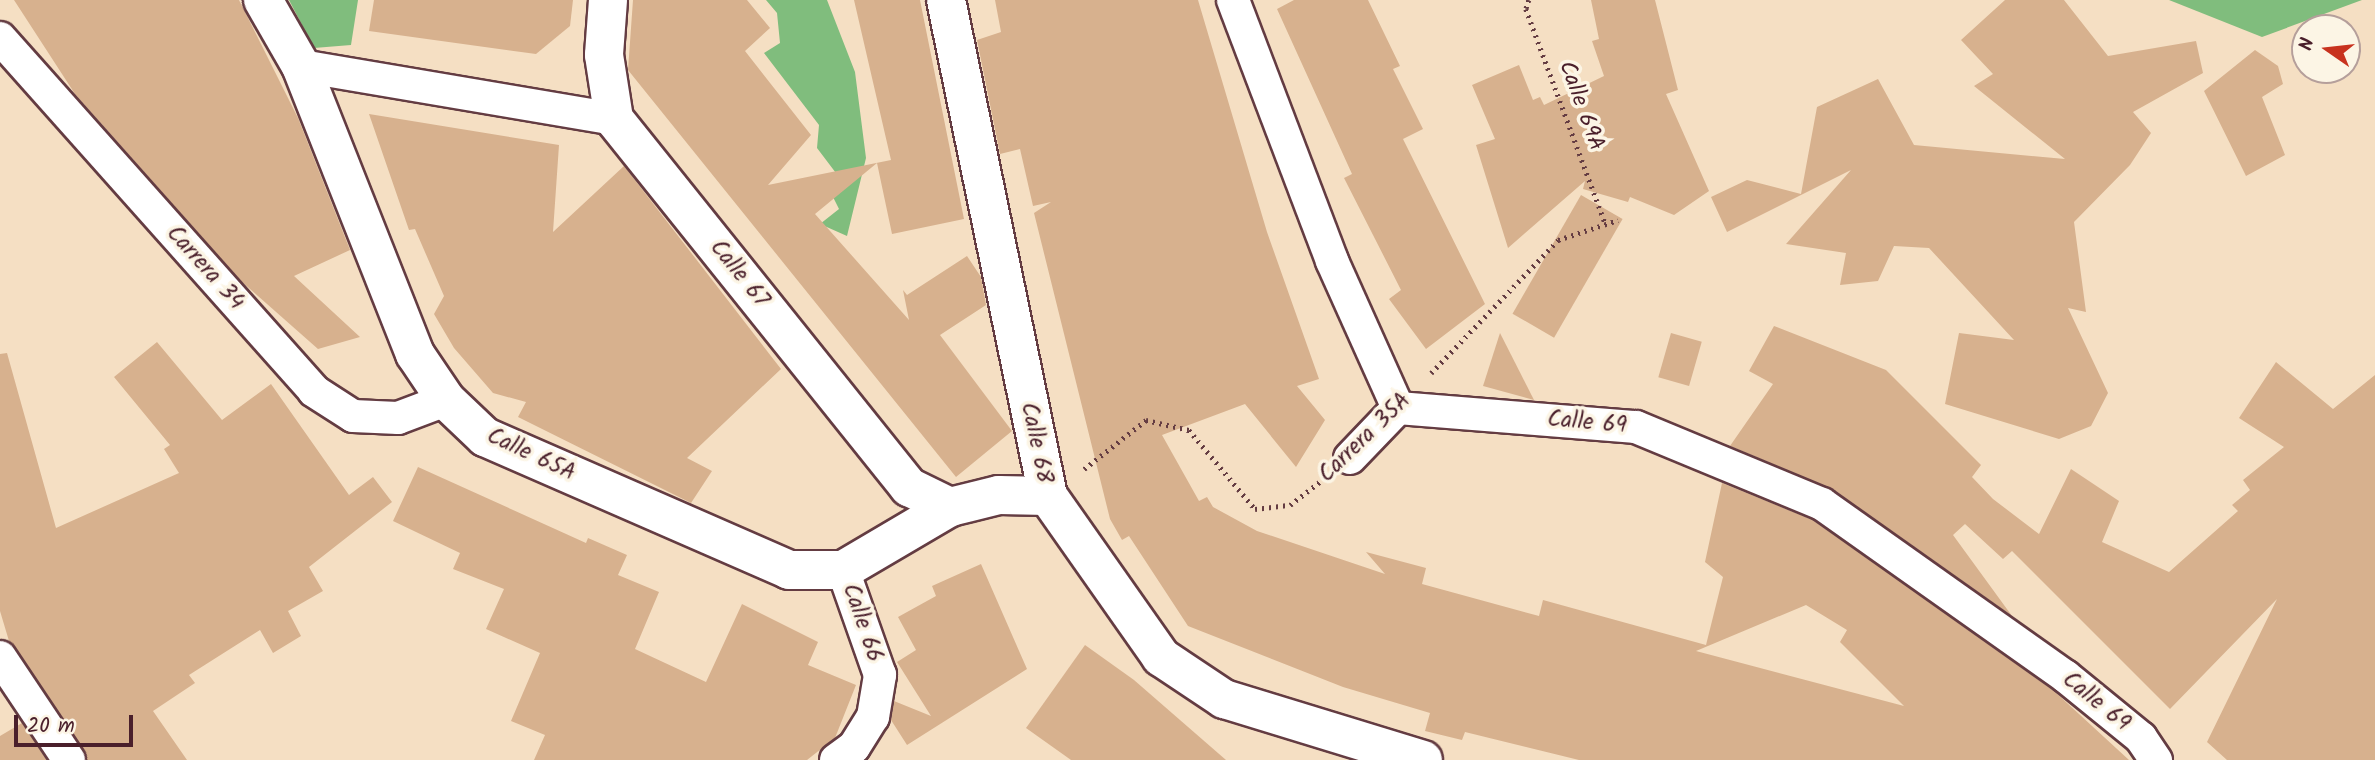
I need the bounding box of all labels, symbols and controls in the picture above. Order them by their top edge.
north arrow [2291,14,2361,84]
text: N [2292,35,2324,54]
street label: Calle 69A [1552,57,1610,155]
street label: Carrera 34 [160,220,250,316]
street label: Calle 67 [703,235,775,313]
street label: Carrera 35A [1313,387,1417,489]
street label: Calle 68 [1014,400,1058,486]
street label: Calle 69 [1546,406,1628,440]
street label: Calle 65A [482,423,580,487]
street label: Calle 66 [836,580,888,666]
street label: Calle 69 [2056,666,2136,738]
scale bar [18,700,136,744]
text: 20 m [27,710,75,743]

